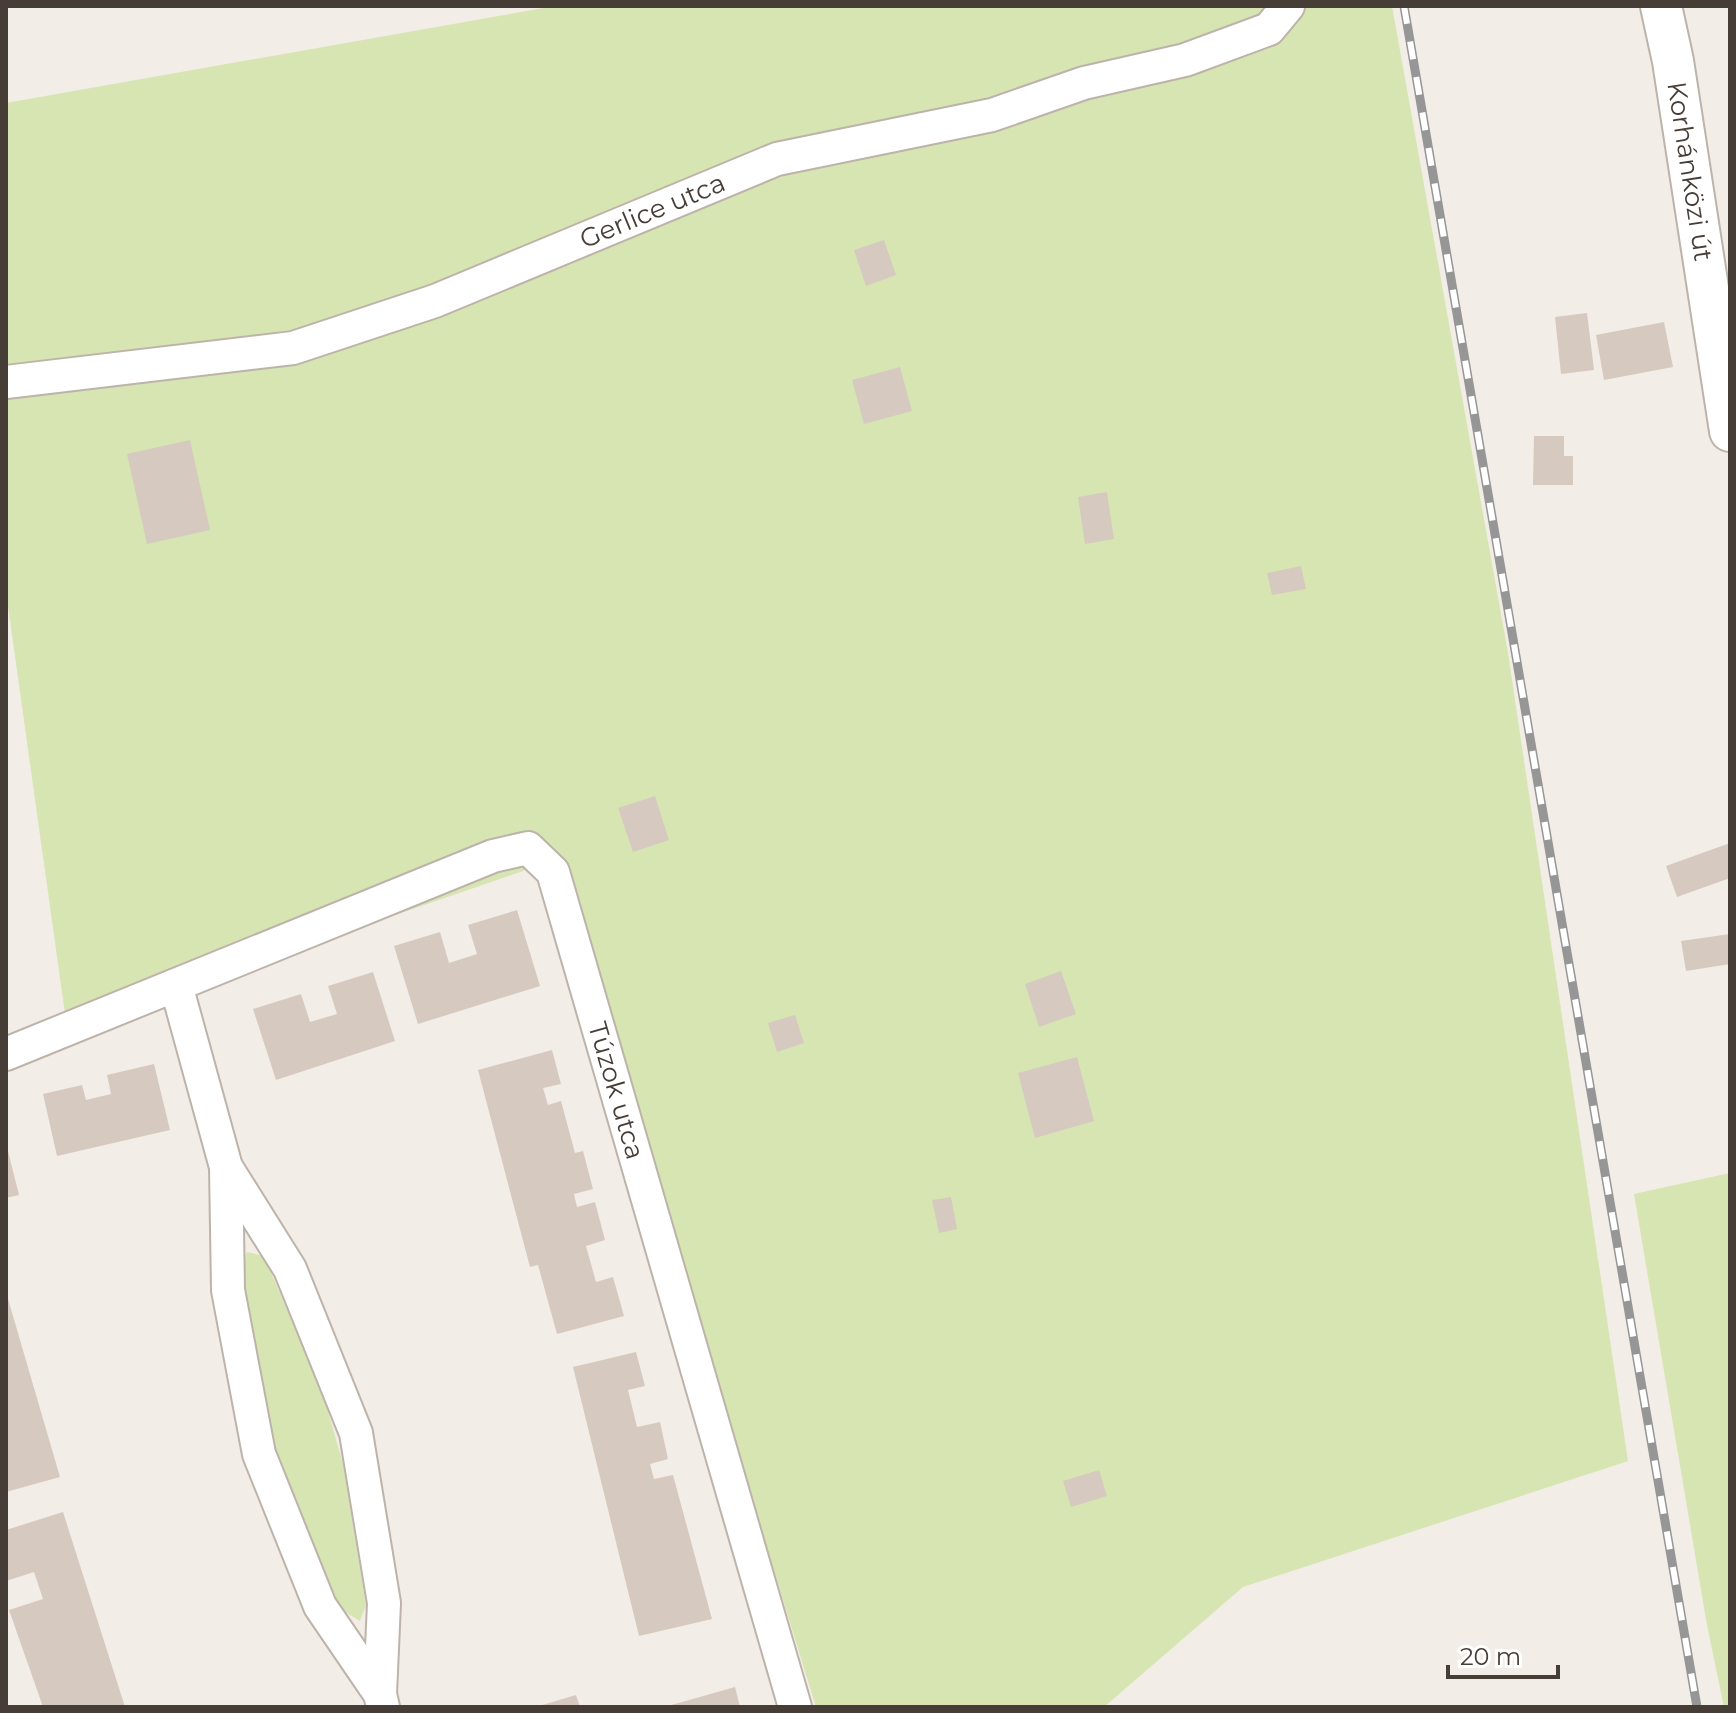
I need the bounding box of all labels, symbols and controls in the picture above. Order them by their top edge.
street label: Korhánközi út [1660,79,1720,263]
street label: Gerlice utca [575,166,730,255]
street label: Túzok utca [581,1018,651,1163]
scale bar [1448,1629,1558,1679]
text: 20 m [1460,1642,1521,1671]

